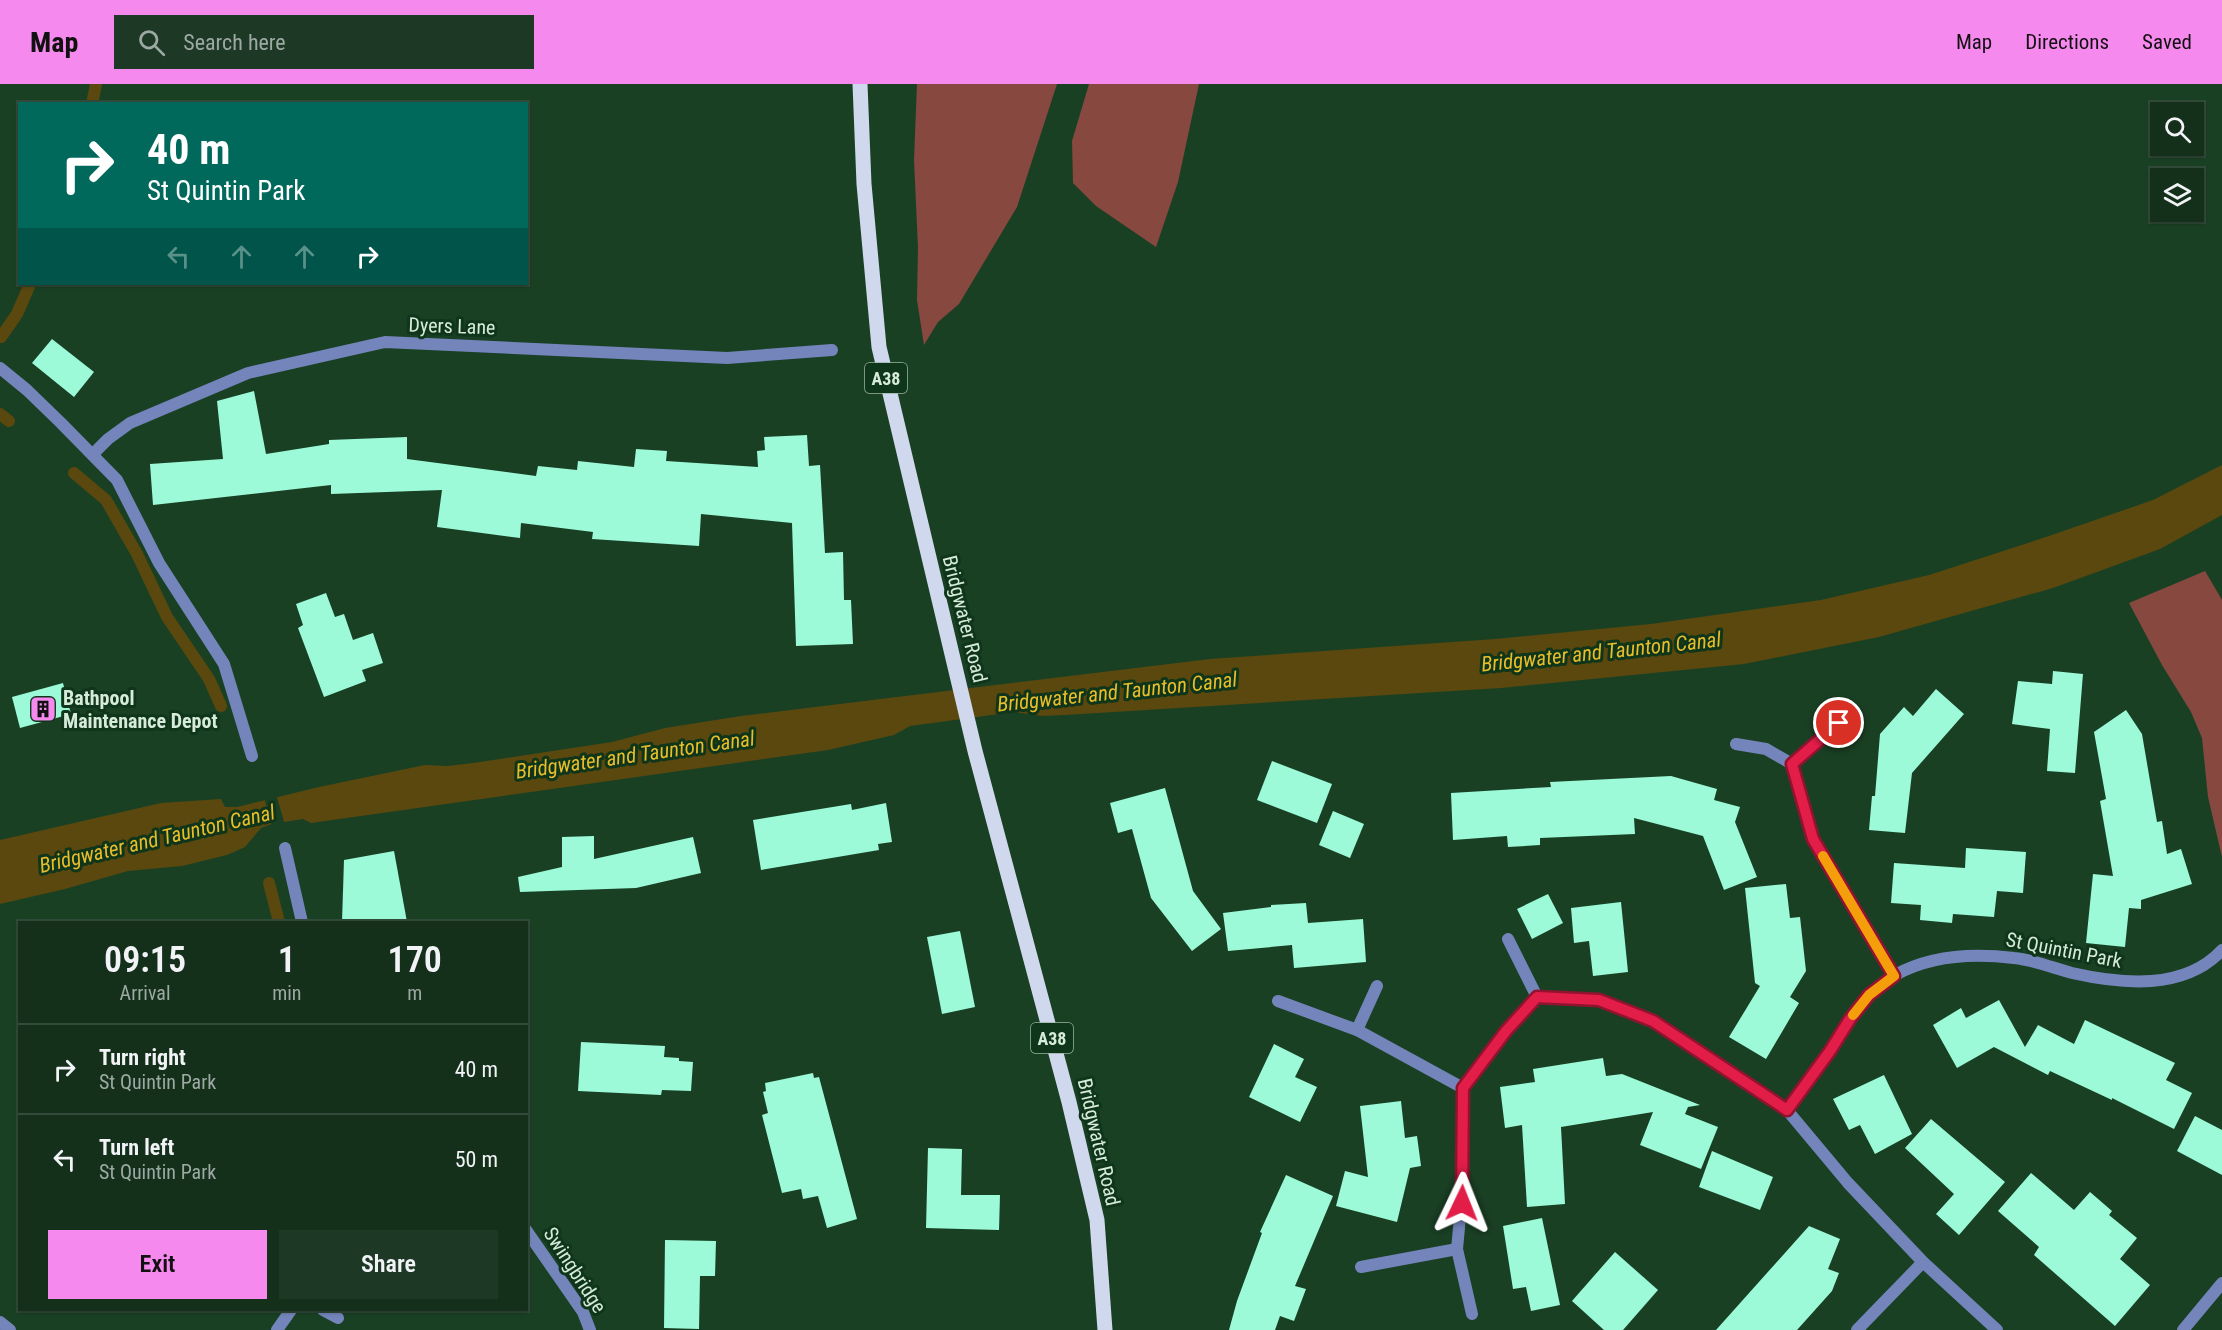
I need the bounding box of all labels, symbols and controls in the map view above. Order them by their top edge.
search box [114,15,534,69]
text: Map [30,26,78,59]
icon: search [135,26,168,59]
text: Search here [183,30,286,55]
text: Map [1956,30,1992,54]
text: Directions [2025,30,2109,54]
text: Saved [2142,30,2192,54]
map controls [2150,102,2204,222]
button: search [2150,102,2204,156]
text: 40 m [147,125,230,174]
icon: right [48,126,126,204]
button: layers [2150,168,2204,222]
text: St Quintin Park [147,175,305,207]
icon: left [162,240,195,273]
icon: ahead [225,240,258,273]
icon: ahead [288,240,321,273]
icon: right [351,240,384,273]
street label: Dyers Lane [408,312,496,340]
road number: A38 [865,363,907,393]
street label: Bridgwater Road [938,553,992,685]
water label: Bridgwater and Taunton Canal [1480,627,1722,677]
water label: Bridgwater and Taunton Canal [996,667,1238,717]
place label: Bathpool Maintenance Depot [63,686,218,733]
building icon: Bathpool Maintenance Depot [28,694,58,724]
pin [1813,697,1864,748]
icon: arrive [1822,706,1855,739]
water label: Bridgwater and Taunton Canal [514,726,756,784]
water label: Bridgwater and Taunton Canal [37,800,277,878]
street label: St Quintin Park [2004,927,2124,973]
text: 09:15 [104,939,186,981]
text: 1 [278,939,296,981]
text: 170 [388,939,442,981]
text: Arrival [120,981,171,1005]
text: min [272,981,301,1005]
text: m [407,981,422,1005]
road number: A38 [1031,1023,1073,1053]
text: Turn right [99,1045,186,1070]
icon: right [48,1053,81,1086]
text: 40 m [455,1057,498,1082]
text: St Quintin Park [99,1070,216,1094]
street label: Bridgwater Road [1073,1076,1125,1208]
text: Turn left [99,1135,174,1160]
icon: left [48,1143,81,1176]
text: 50 m [455,1147,498,1172]
text: St Quintin Park [99,1160,216,1184]
position arrow [1430,1171,1494,1235]
street label: Swingbridge [538,1223,612,1317]
button: Exit [48,1230,267,1299]
button: Share [279,1230,498,1299]

